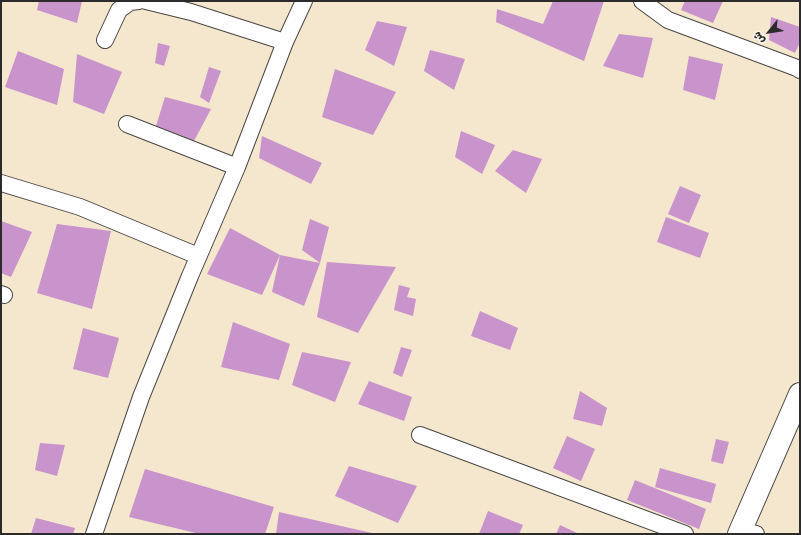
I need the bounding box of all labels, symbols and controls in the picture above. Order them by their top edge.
north arrow [749,12,789,52]
text: ش [750,29,768,47]

